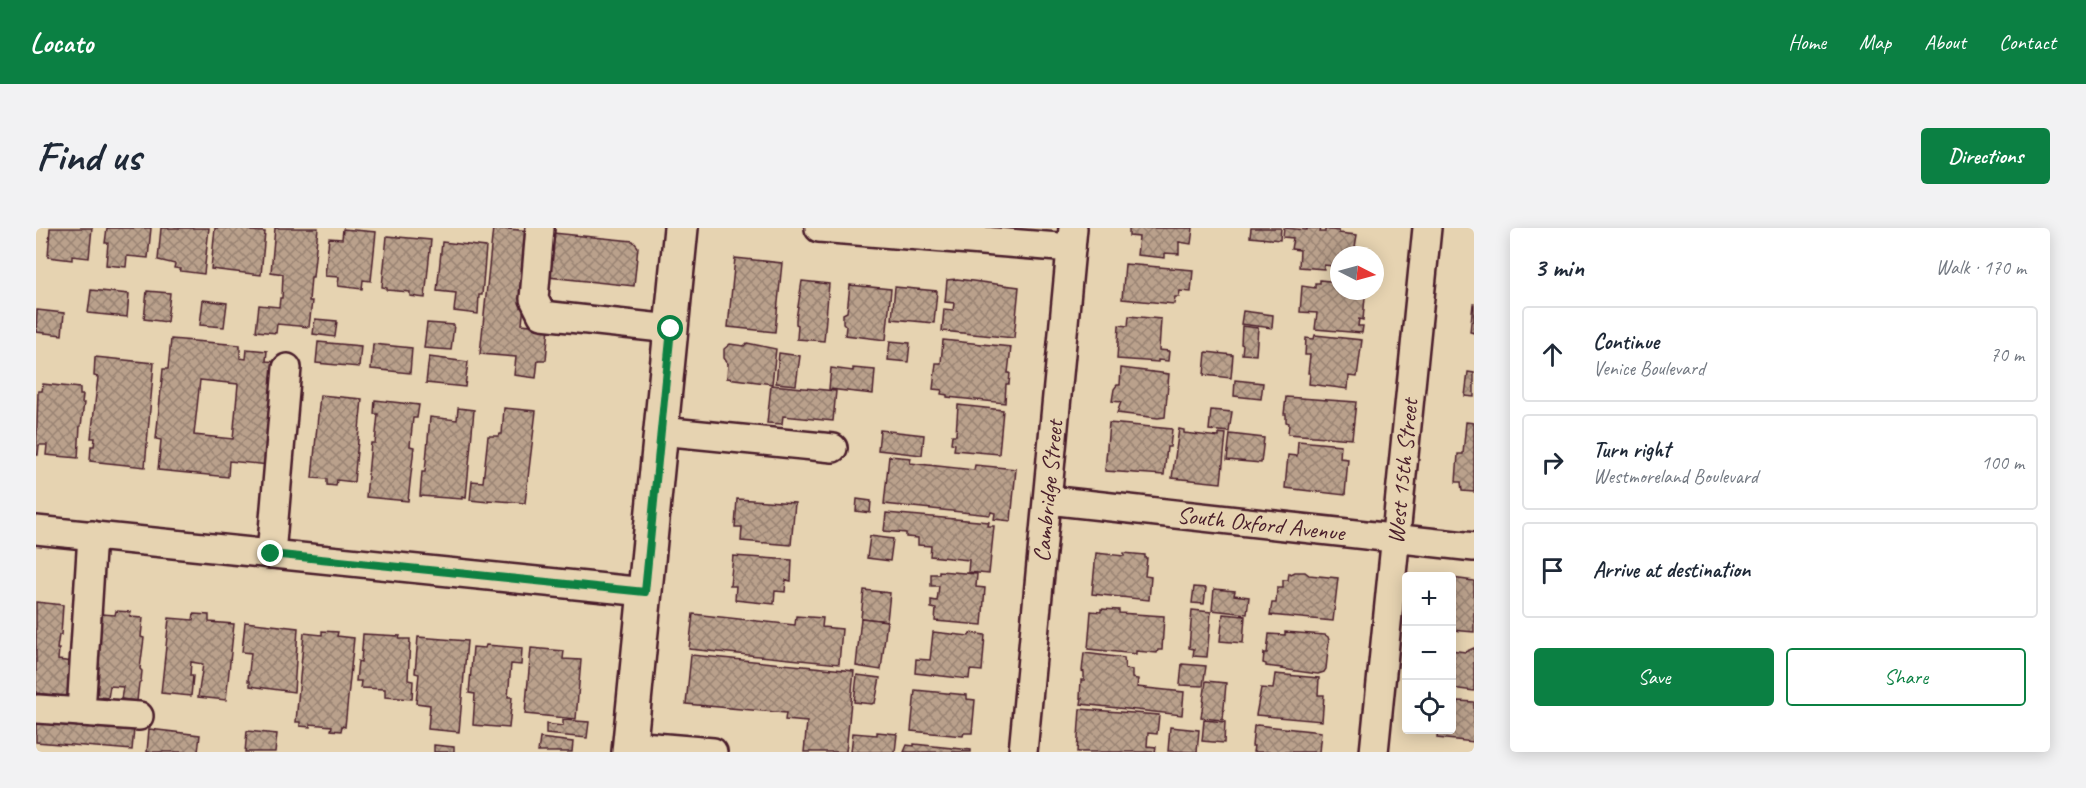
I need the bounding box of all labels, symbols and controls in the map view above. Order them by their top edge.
text: Locato [30,25,93,60]
text: Home [1788,29,1826,55]
text: Map [1859,29,1891,55]
text: About [1924,29,1966,55]
text: Contact [1999,29,2056,55]
button: Directions [1921,128,2050,184]
text: Find us [36,130,141,183]
north arrow [1330,246,1384,300]
text: 3 min [1534,251,1584,284]
text: Walk · 170 m [1936,255,2026,280]
route start [657,315,683,341]
text: Continue [1593,328,1659,356]
icon: ahead [1536,338,1569,371]
text: 70 m [1990,342,2024,367]
text: Venice Boulevard [1593,356,1705,381]
street label: West 15th Street [1380,396,1425,545]
street label: Cambridge Street [1026,417,1070,563]
text: Turn right [1593,436,1670,464]
icon: right [1536,446,1569,479]
text: 100 m [1981,450,2024,475]
text: Westmoreland Boulevard [1593,464,1758,489]
street label: South Oxford Avenue [1175,499,1348,548]
route end [257,540,283,566]
icon: arrive [1536,554,1569,587]
text: Arrive at destination [1593,556,1750,584]
map controls [1402,572,1456,734]
button: + [1402,572,1456,626]
button: − [1402,626,1456,680]
button: Save [1534,648,1774,706]
button: Share [1786,648,2026,706]
button: locate [1402,680,1456,734]

